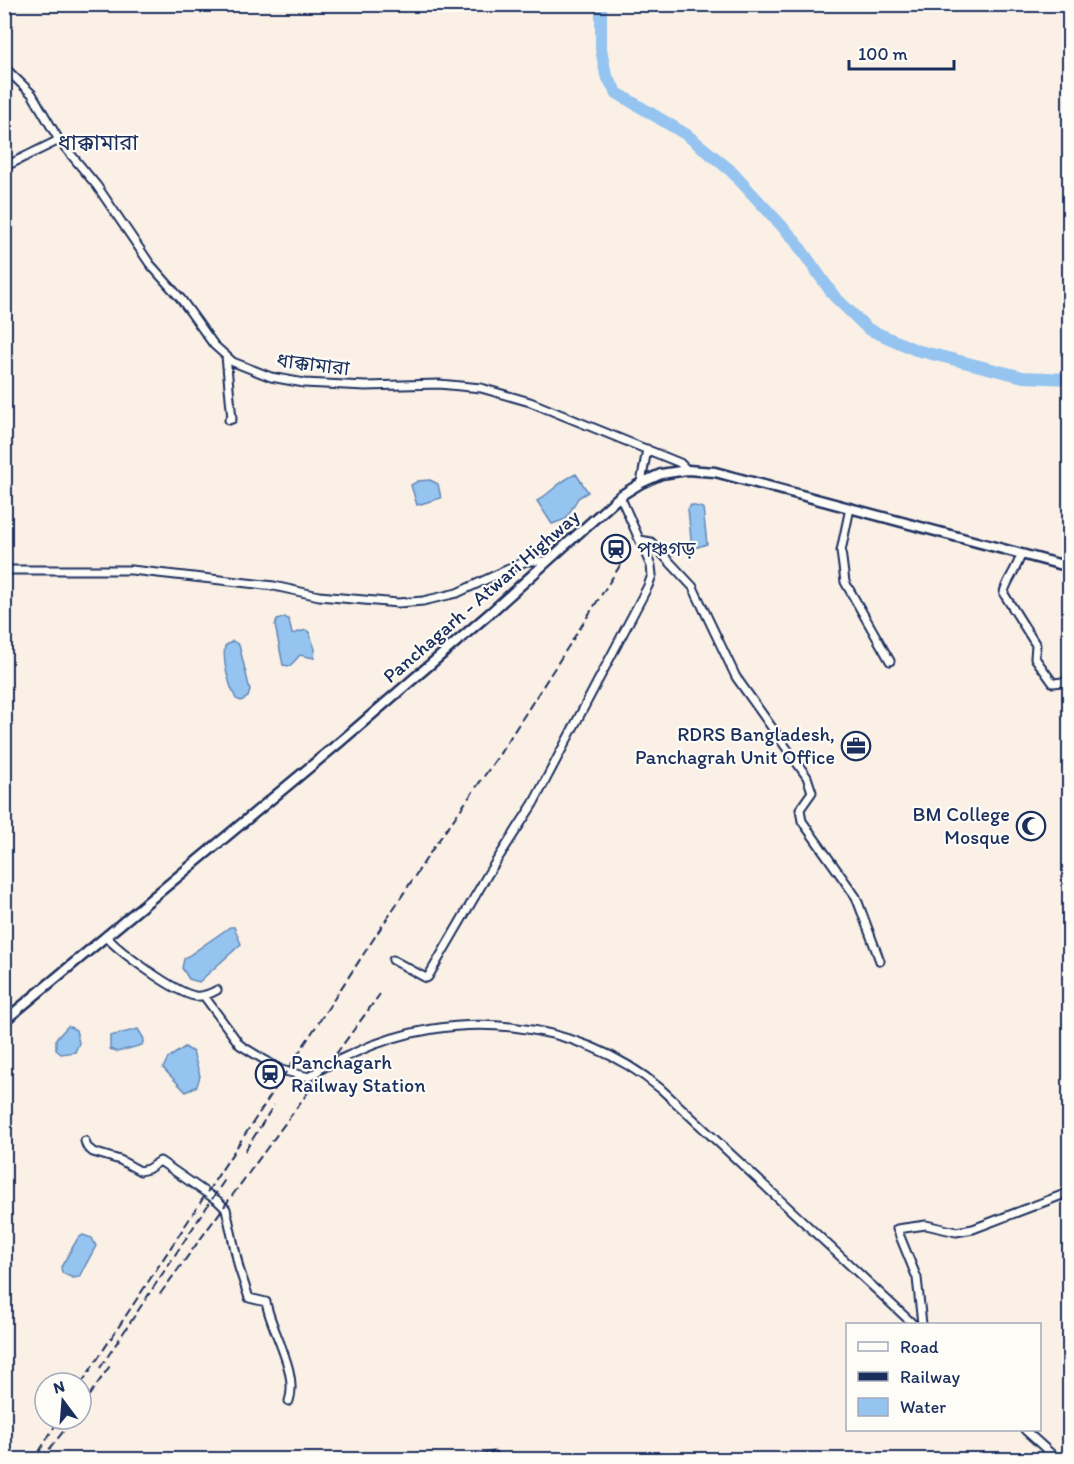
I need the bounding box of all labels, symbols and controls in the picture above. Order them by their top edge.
scale bar [849,33,954,71]
text: 100 m [858,43,908,65]
district label: ধাক্কামারা [58,129,139,156]
street label: ধাক্কামারা [275,348,351,380]
street label: Panchagarh - Atwari Highway [378,504,585,688]
station icon: পঞ্চগড় [600,533,632,565]
place label: পঞ্চগড় [637,537,696,561]
place label: RDRS Bangladesh, Panchagrah Unit Office [635,722,835,769]
office icon: RDRS Bangladesh, Panchagrah Unit Office [840,730,872,762]
place label: BM College Mosque [913,802,1010,849]
mosque icon: BM College Mosque [1015,810,1047,842]
place label: Panchagarh Railway Station [291,1050,426,1097]
station icon: Panchagarh Railway Station [254,1058,286,1090]
legend [846,1323,1041,1431]
text: Road [900,1336,939,1358]
text: Railway [900,1366,961,1388]
north arrow [33,1371,93,1431]
text: N [51,1376,67,1398]
text: Water [900,1396,946,1418]

